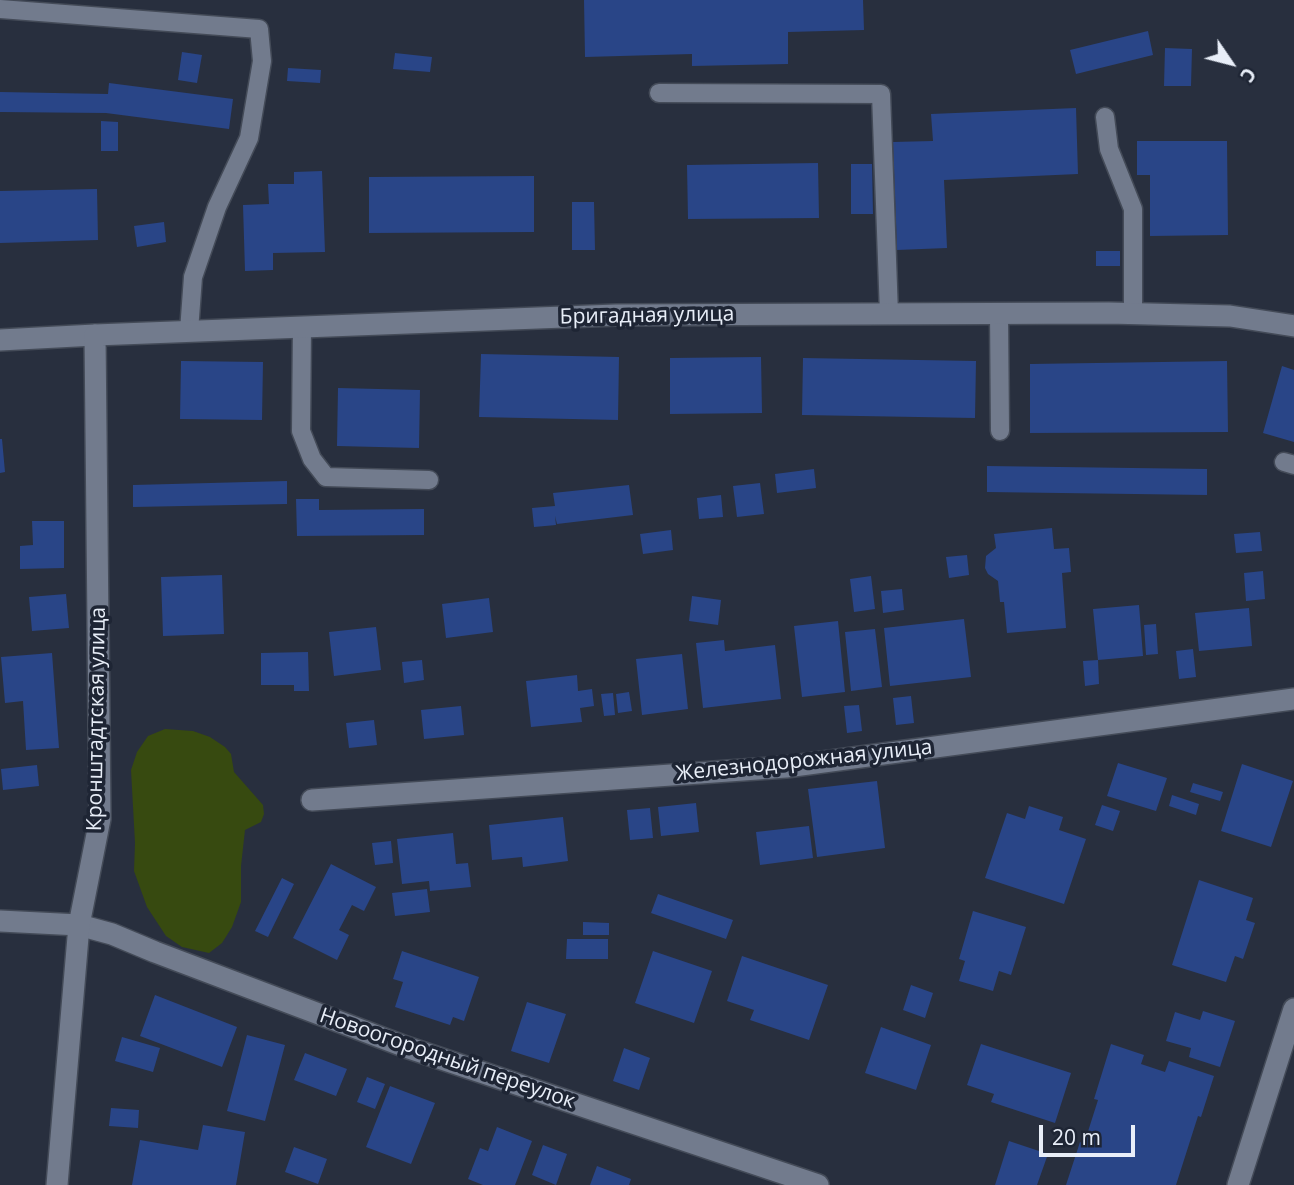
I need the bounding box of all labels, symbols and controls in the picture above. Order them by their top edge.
north arrow [1196,28,1266,98]
text: С [1234,63,1262,87]
street label: Бригадная улица [560,302,734,330]
street label: Кронштадтская улица [82,607,112,831]
street label: Железнодорожная улица [675,735,933,787]
street label: Новоогородный переулок [316,1003,578,1115]
scale bar [1042,1112,1138,1156]
text: 20 m [1052,1123,1101,1151]

